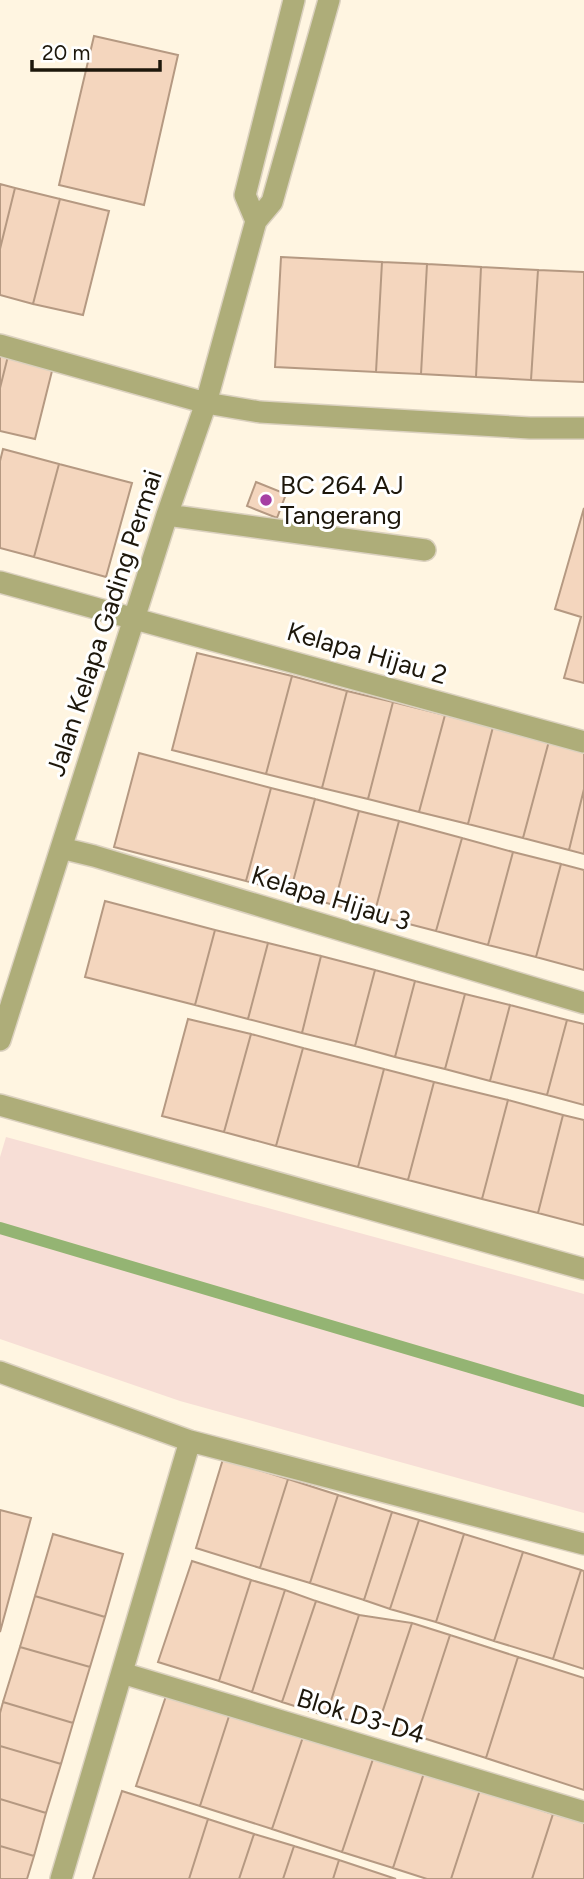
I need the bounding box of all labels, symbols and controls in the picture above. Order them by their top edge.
scale bar [32,28,159,72]
text: 20 m [42,40,90,65]
street label: Jalan Kelapa Gading Permai [39,466,169,780]
place label: BC 264 AJ Tangerang [280,469,404,531]
marker: BC 264 AJ Tangerang [258,492,274,508]
street label: Kelapa Hijau 2 [283,615,451,691]
street label: Kelapa Hijau 3 [248,859,414,937]
street label: Blok D3-D4 [293,1681,429,1751]

